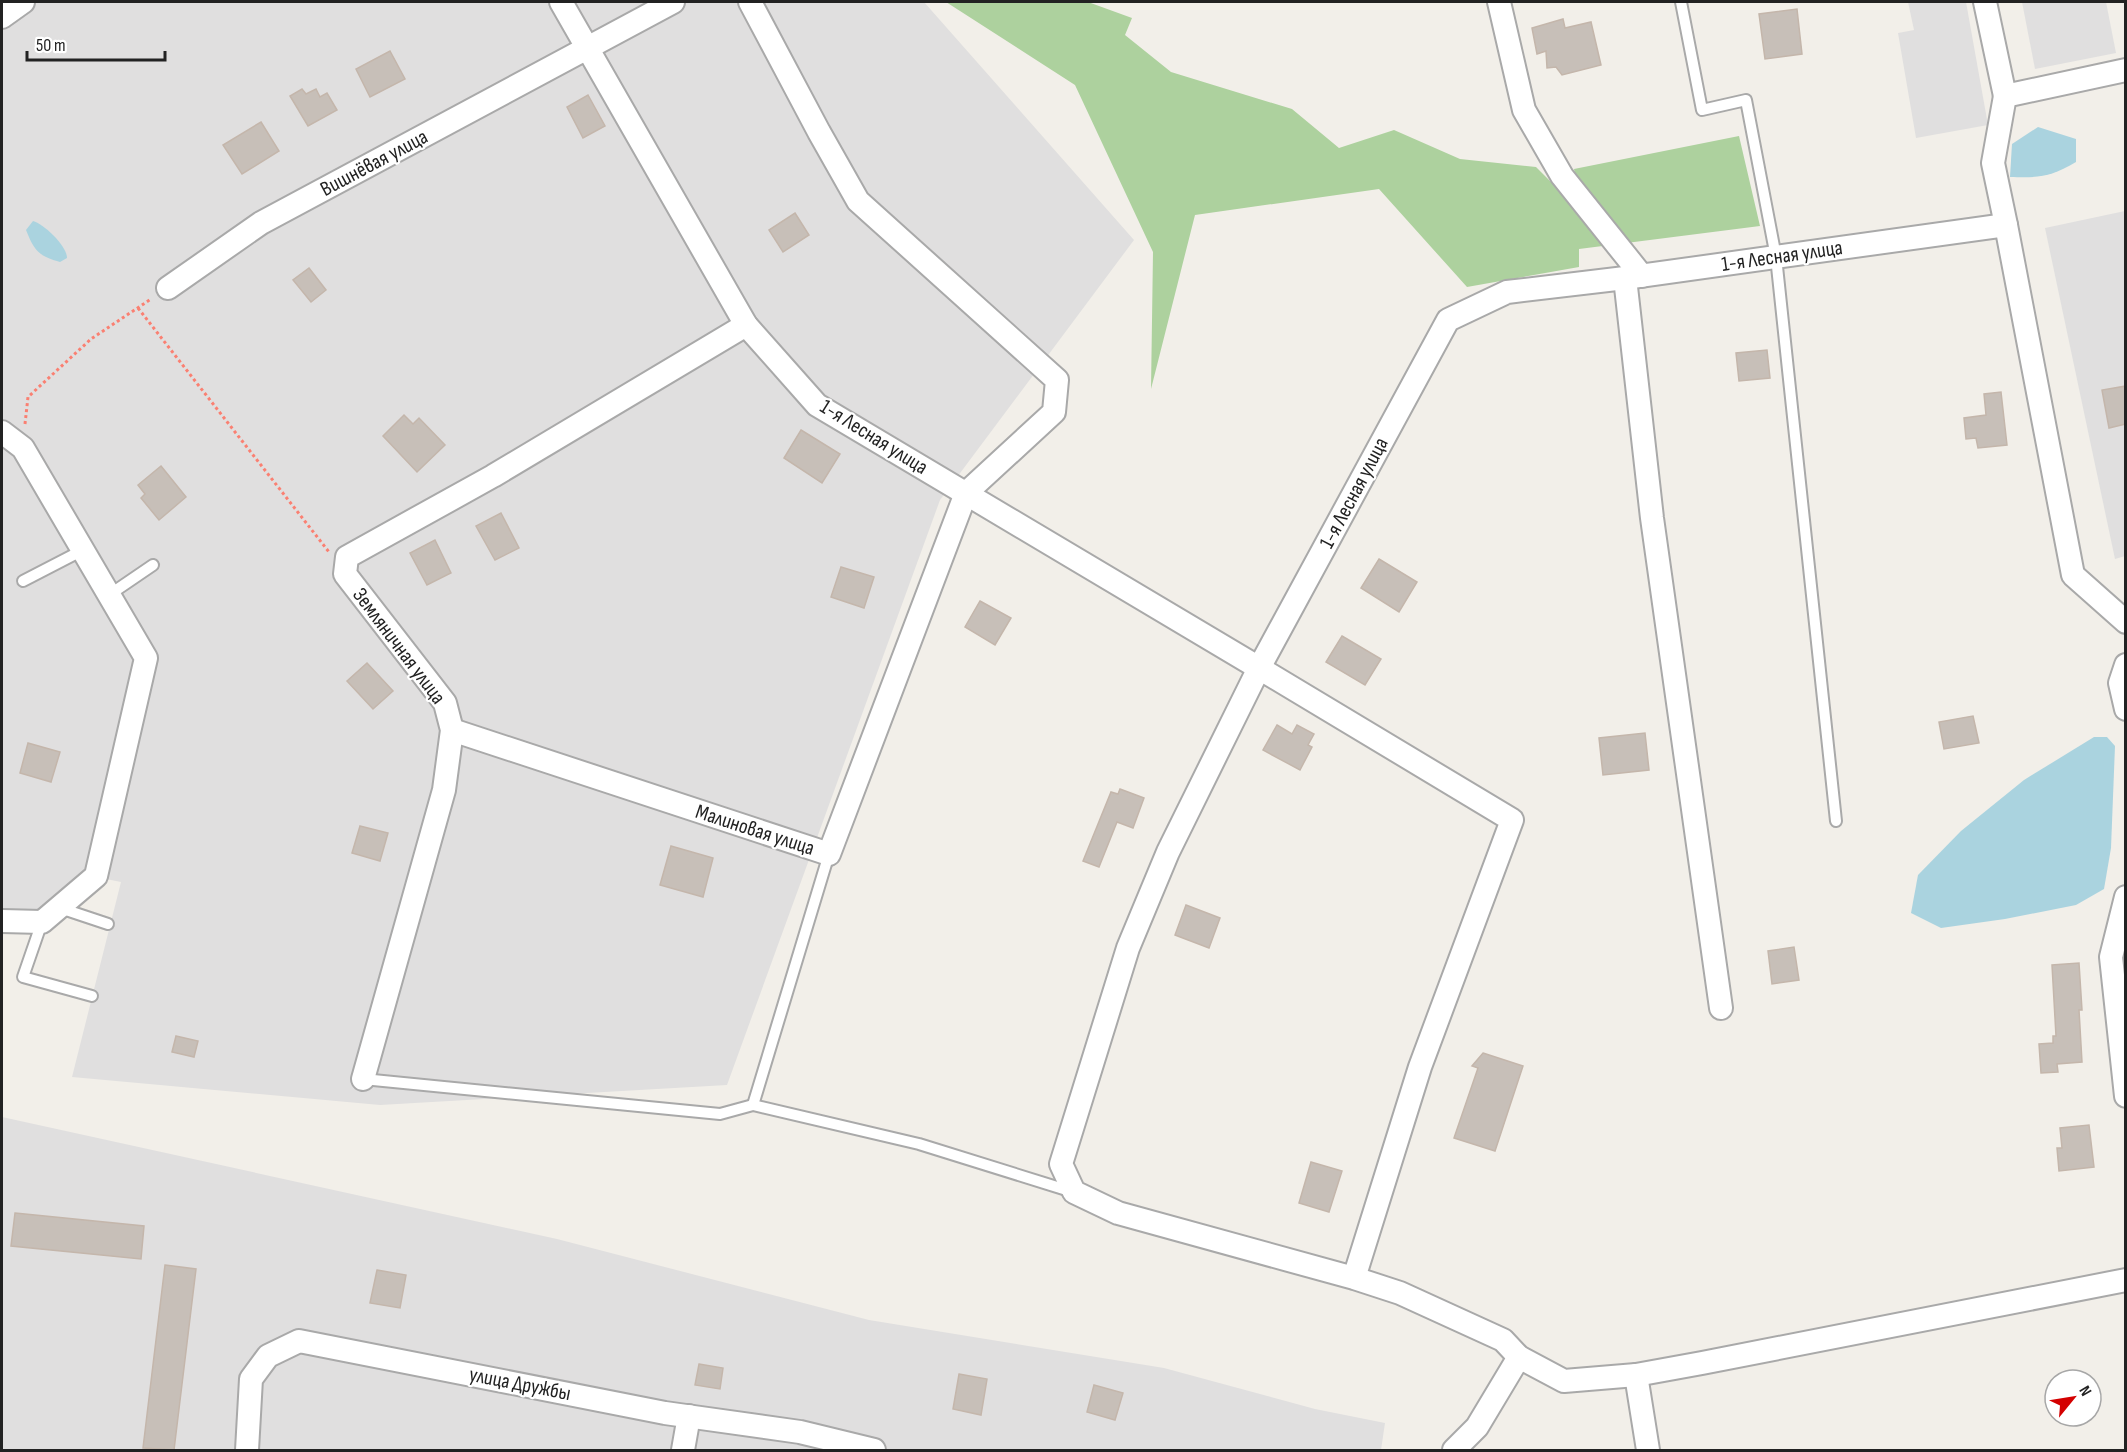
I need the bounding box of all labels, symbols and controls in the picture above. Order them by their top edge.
scale bar [27,24,165,62]
text: 50 m [36,35,66,56]
street label: Вишнёвая улица [316,124,432,202]
street label: 1-я Лесная улица [1720,235,1844,277]
street label: 1-я Лесная улица [816,394,932,480]
street label: 1-я Лесная улица [1314,433,1394,553]
street label: Земляничная улица [347,583,451,709]
street label: Малиновая улица [692,799,818,861]
street label: улица Дружбы [467,1362,573,1406]
north arrow [2043,1368,2103,1428]
text: N [2074,1383,2095,1400]

